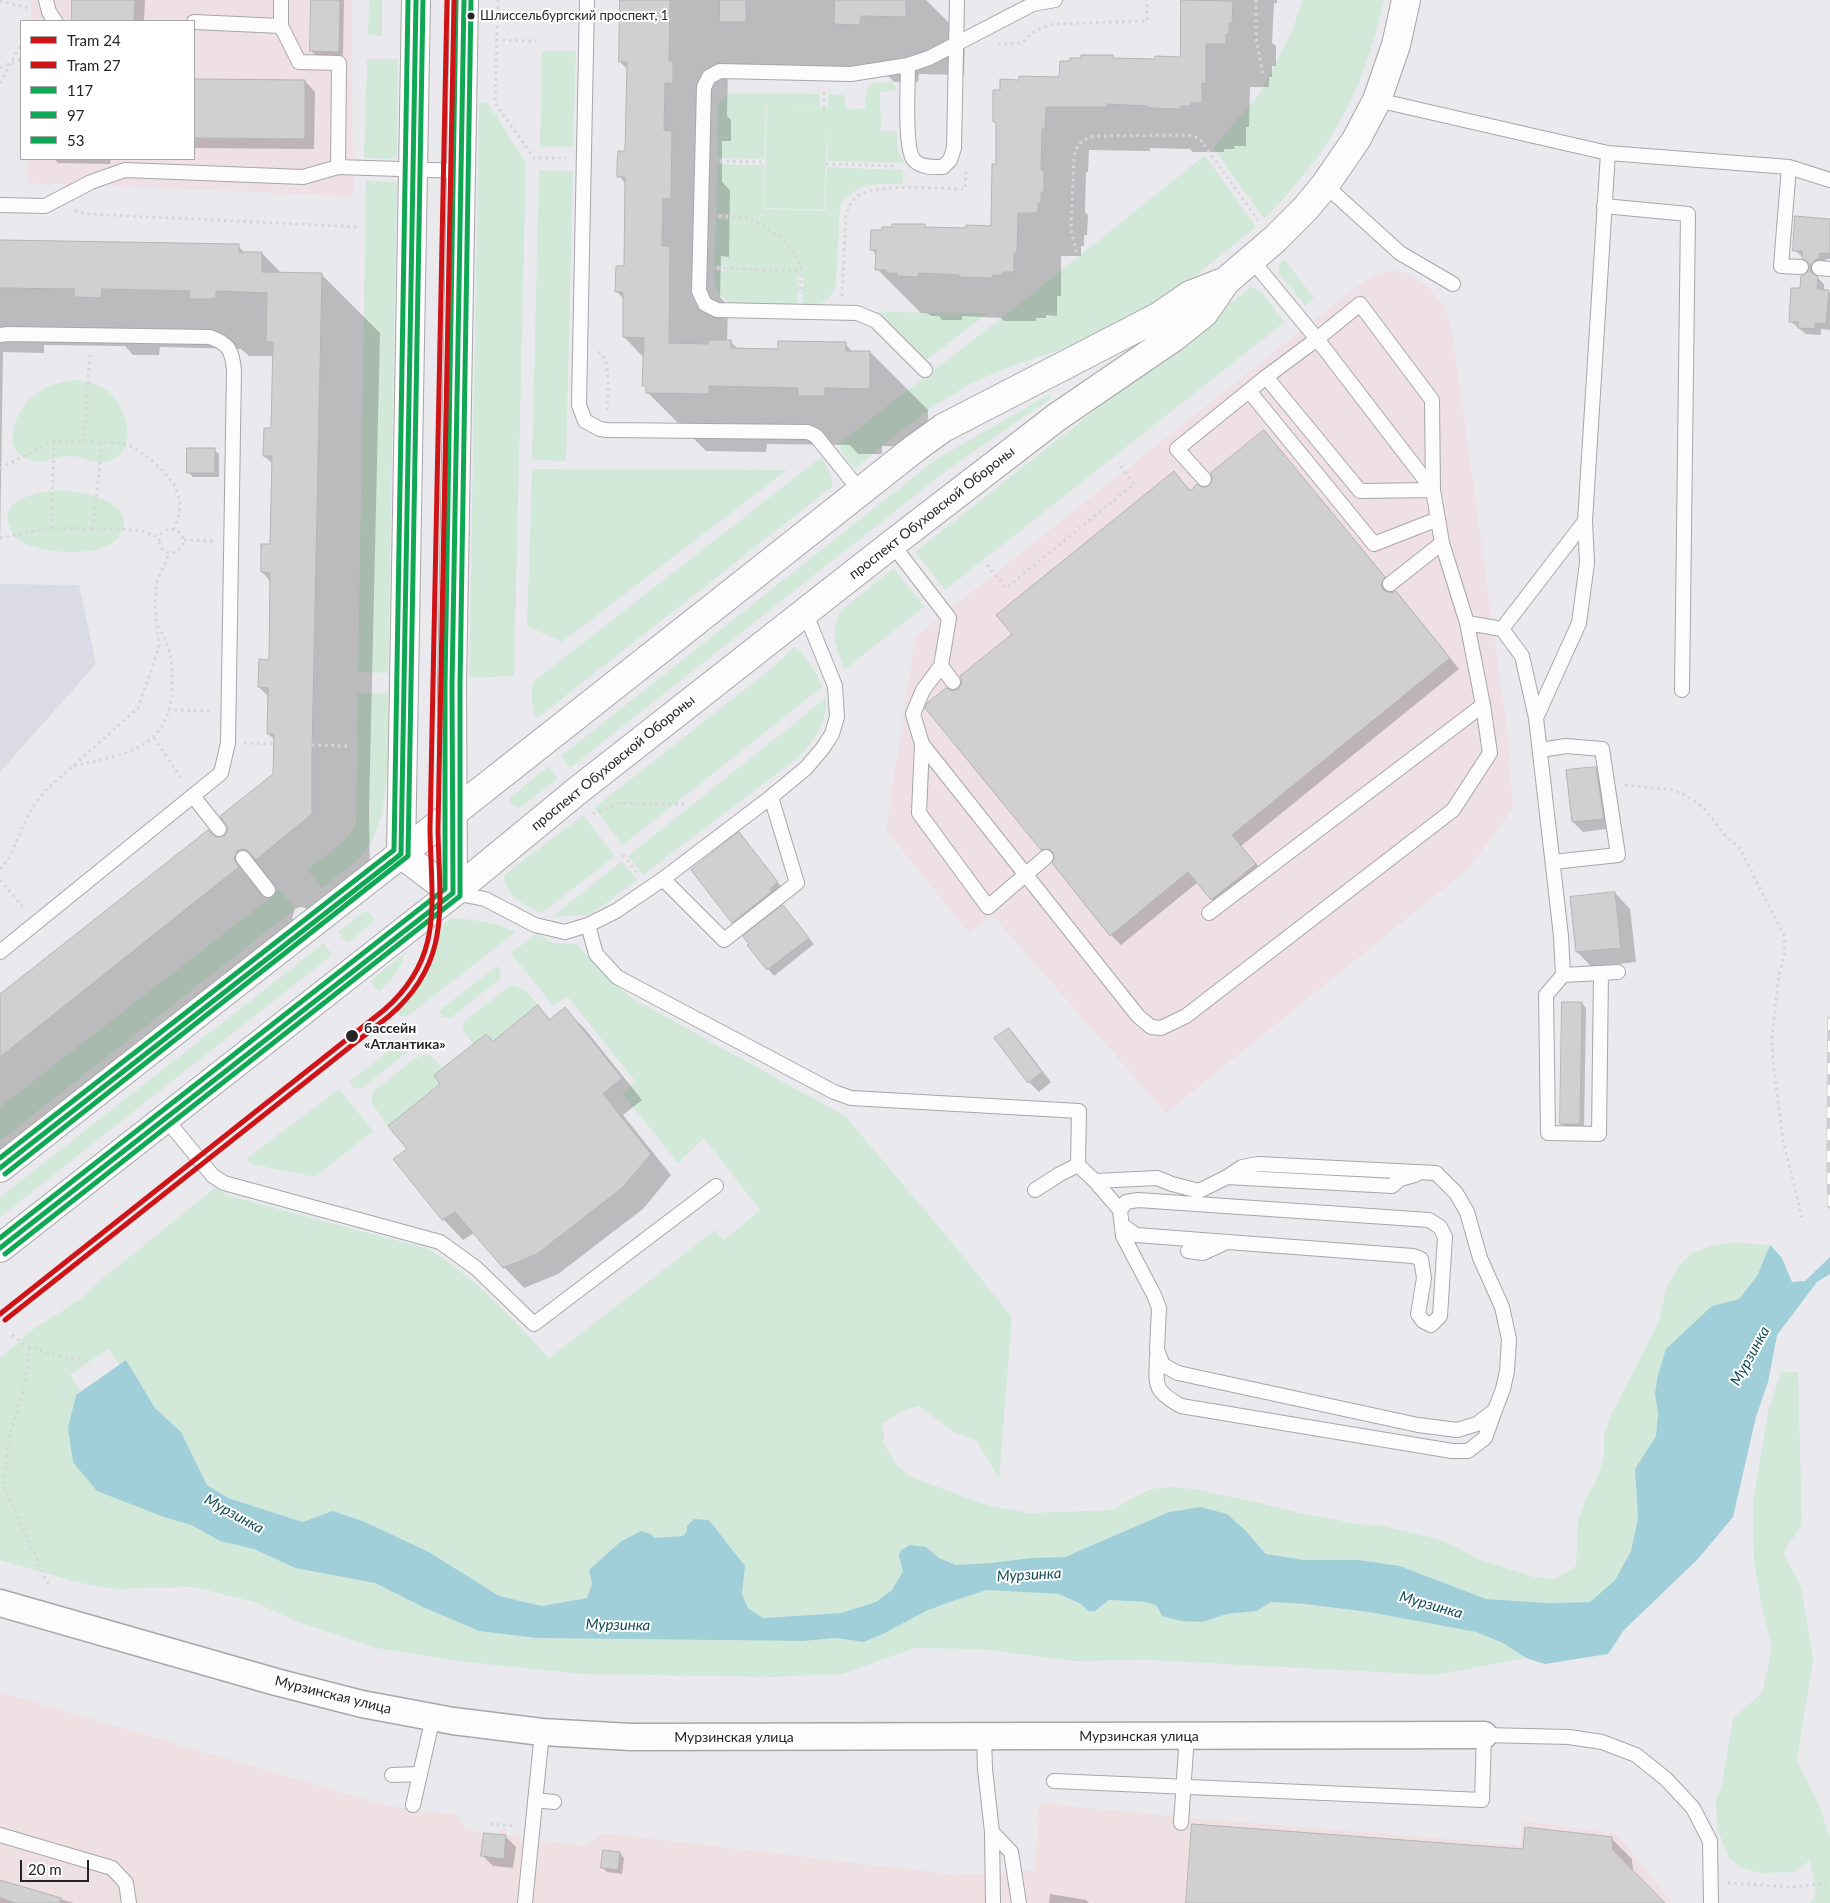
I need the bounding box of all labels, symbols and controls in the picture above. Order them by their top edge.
place label: Шлиссельбургский проспект, 1 [480,8,668,24]
marker: Шлиссельбургский проспект, 1 [466,11,476,21]
legend [20,20,195,160]
text: Tram 24 [67,31,121,49]
text: Tram 27 [67,56,121,74]
text: 117 [67,81,93,99]
text: 97 [67,106,84,124]
text: 53 [67,131,84,149]
street label: проспект Обуховской Обороны [846,443,1018,583]
street label: проспект Обуховской Обороны [528,692,698,834]
place label: бассейн «Атлантика» [364,1020,446,1052]
marker: бассейн «Атлантика» [344,1028,360,1044]
water label: Мурзинка [1726,1323,1774,1389]
water label: Мурзинка [201,1490,267,1538]
water label: Мурзинка [996,1564,1062,1586]
water label: Мурзинка [1397,1587,1465,1623]
water label: Мурзинка [585,1615,651,1635]
street label: Мурзинская улица [273,1672,393,1718]
street label: Мурзинская улица [1079,1728,1199,1744]
street label: Мурзинская улица [674,1729,794,1745]
scale bar [22,1850,91,1882]
text: 20 m [28,1860,62,1878]

